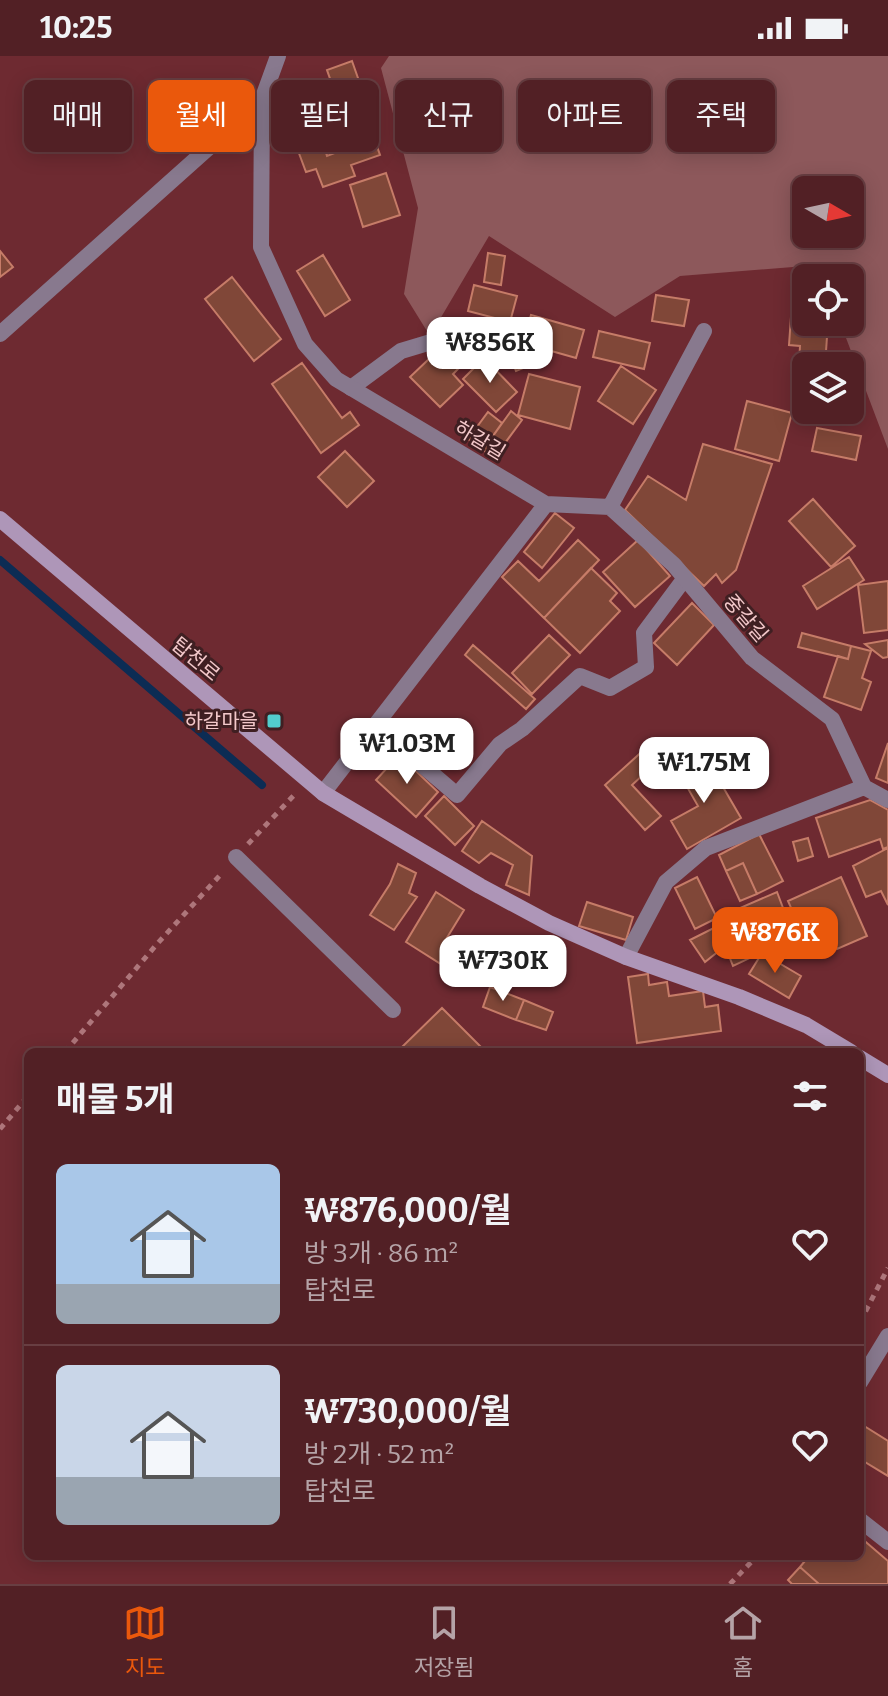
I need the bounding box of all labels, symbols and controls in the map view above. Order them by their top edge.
text: 10:25 [40,10,112,46]
chip: 매매 [24,80,132,152]
chip: 월세 [148,80,255,152]
chip: 필터 [271,80,379,152]
chip: 신규 [395,80,502,152]
chip: 아파트 [518,80,651,152]
chip: 주택 [667,80,775,152]
north arrow [792,176,864,248]
map controls [792,176,864,424]
button: locate [792,264,864,336]
pin: ₩856K [434,317,546,385]
text: ₩856K [445,327,535,358]
button: layers [792,352,864,424]
street label: 하갈길 [450,415,510,465]
street label: 중갈길 [719,589,773,647]
street label: 탑천로 [167,632,225,686]
place label: 하갈마을 [184,709,258,733]
marker: 하갈마을 [265,712,283,730]
pin: ₩1.03M [342,718,472,786]
text: ₩1.03M [358,728,456,759]
pin: ₩1.75M [639,737,769,805]
text: ₩1.75M [657,747,751,778]
pin: ₩876K [719,907,831,975]
text: ₩876K [730,917,820,948]
pin: ₩730K [447,935,559,1003]
text: ₩730K [457,945,549,976]
icon: filters [788,1074,832,1118]
text: 매물 5개 [56,1079,175,1120]
text: ₩876,000/월 [304,1190,512,1231]
icon: home [120,1196,216,1292]
icon: heart [788,1222,832,1266]
text: 방 3개 · 86 m² [304,1238,458,1269]
text: 탑천로 [304,1275,376,1306]
text: ₩730,000/월 [304,1391,511,1432]
icon: home [120,1397,216,1493]
icon: heart [788,1423,832,1467]
text: 방 2개 · 52 m² [304,1439,454,1470]
text: 탑천로 [304,1476,376,1507]
tab: 지도 [123,1601,167,1681]
tab: 저장됨 [414,1601,474,1681]
tab: 홈 [721,1601,765,1681]

